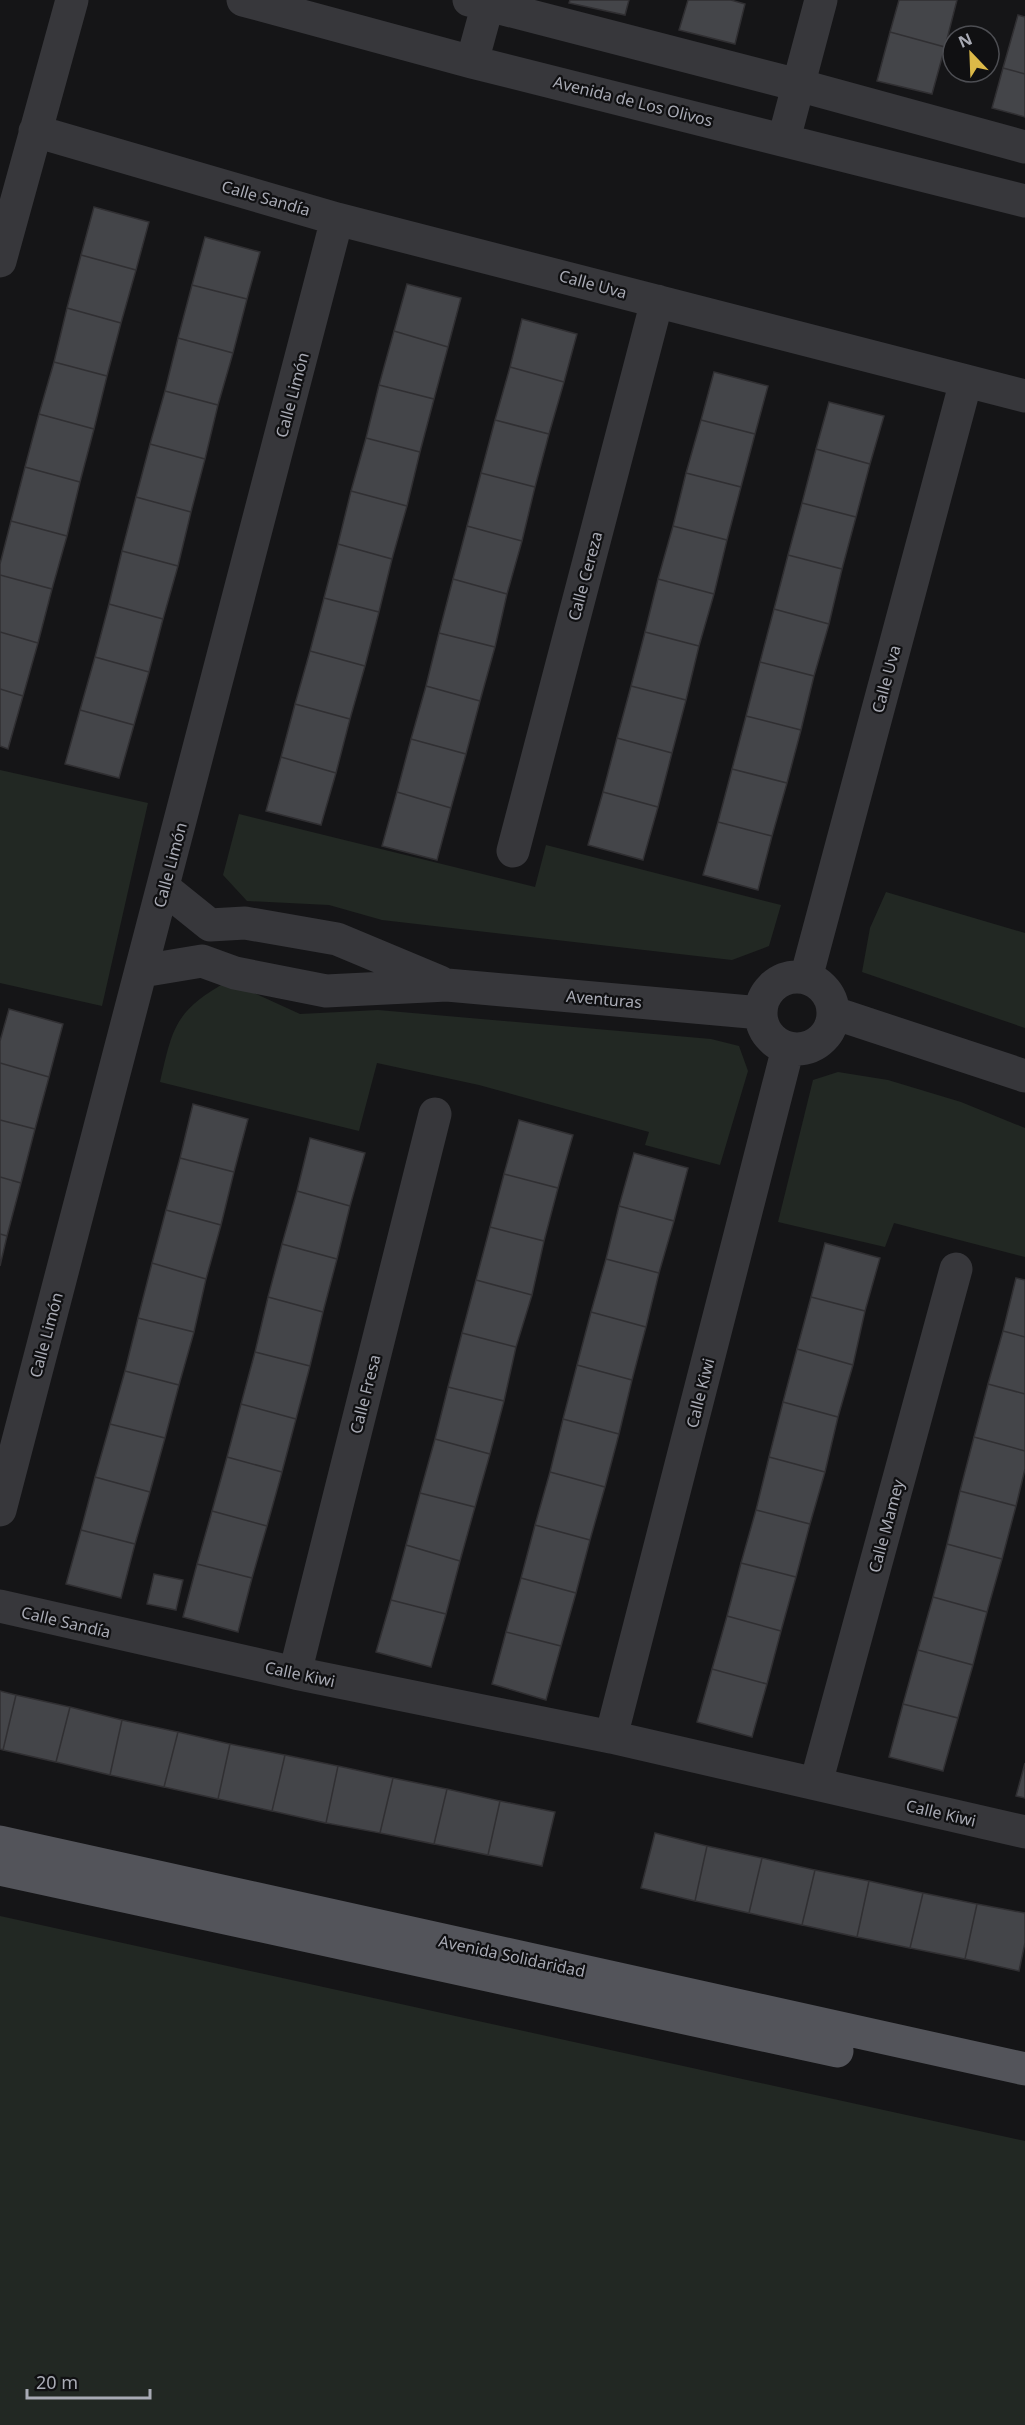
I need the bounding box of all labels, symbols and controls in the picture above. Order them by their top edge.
north arrow [941,24,1001,84]
text: N [955,28,975,53]
street label: Avenida de Los Olivos [551,71,715,131]
street label: Calle Sandía [219,175,313,221]
street label: Calle Uva [557,264,629,304]
street label: Calle Limón [270,350,314,440]
street label: Calle Cereza [563,529,607,623]
street label: Calle Uva [866,643,906,715]
street label: Calle Limón [148,820,192,910]
street label: Aventuras [565,985,643,1013]
street label: Calle Limón [24,1290,68,1380]
street label: Calle Fresa [345,1352,385,1436]
street label: Calle Kiwi [681,1356,719,1430]
street label: Calle Mamey [863,1476,909,1575]
street label: Calle Sandía [19,1601,113,1643]
street label: Calle Kiwi [263,1656,337,1692]
street label: Calle Kiwi [904,1794,978,1832]
street label: Avenida Solidaridad [437,1930,587,1982]
scale bar [27,2362,150,2400]
text: 20 m [36,2370,78,2394]

